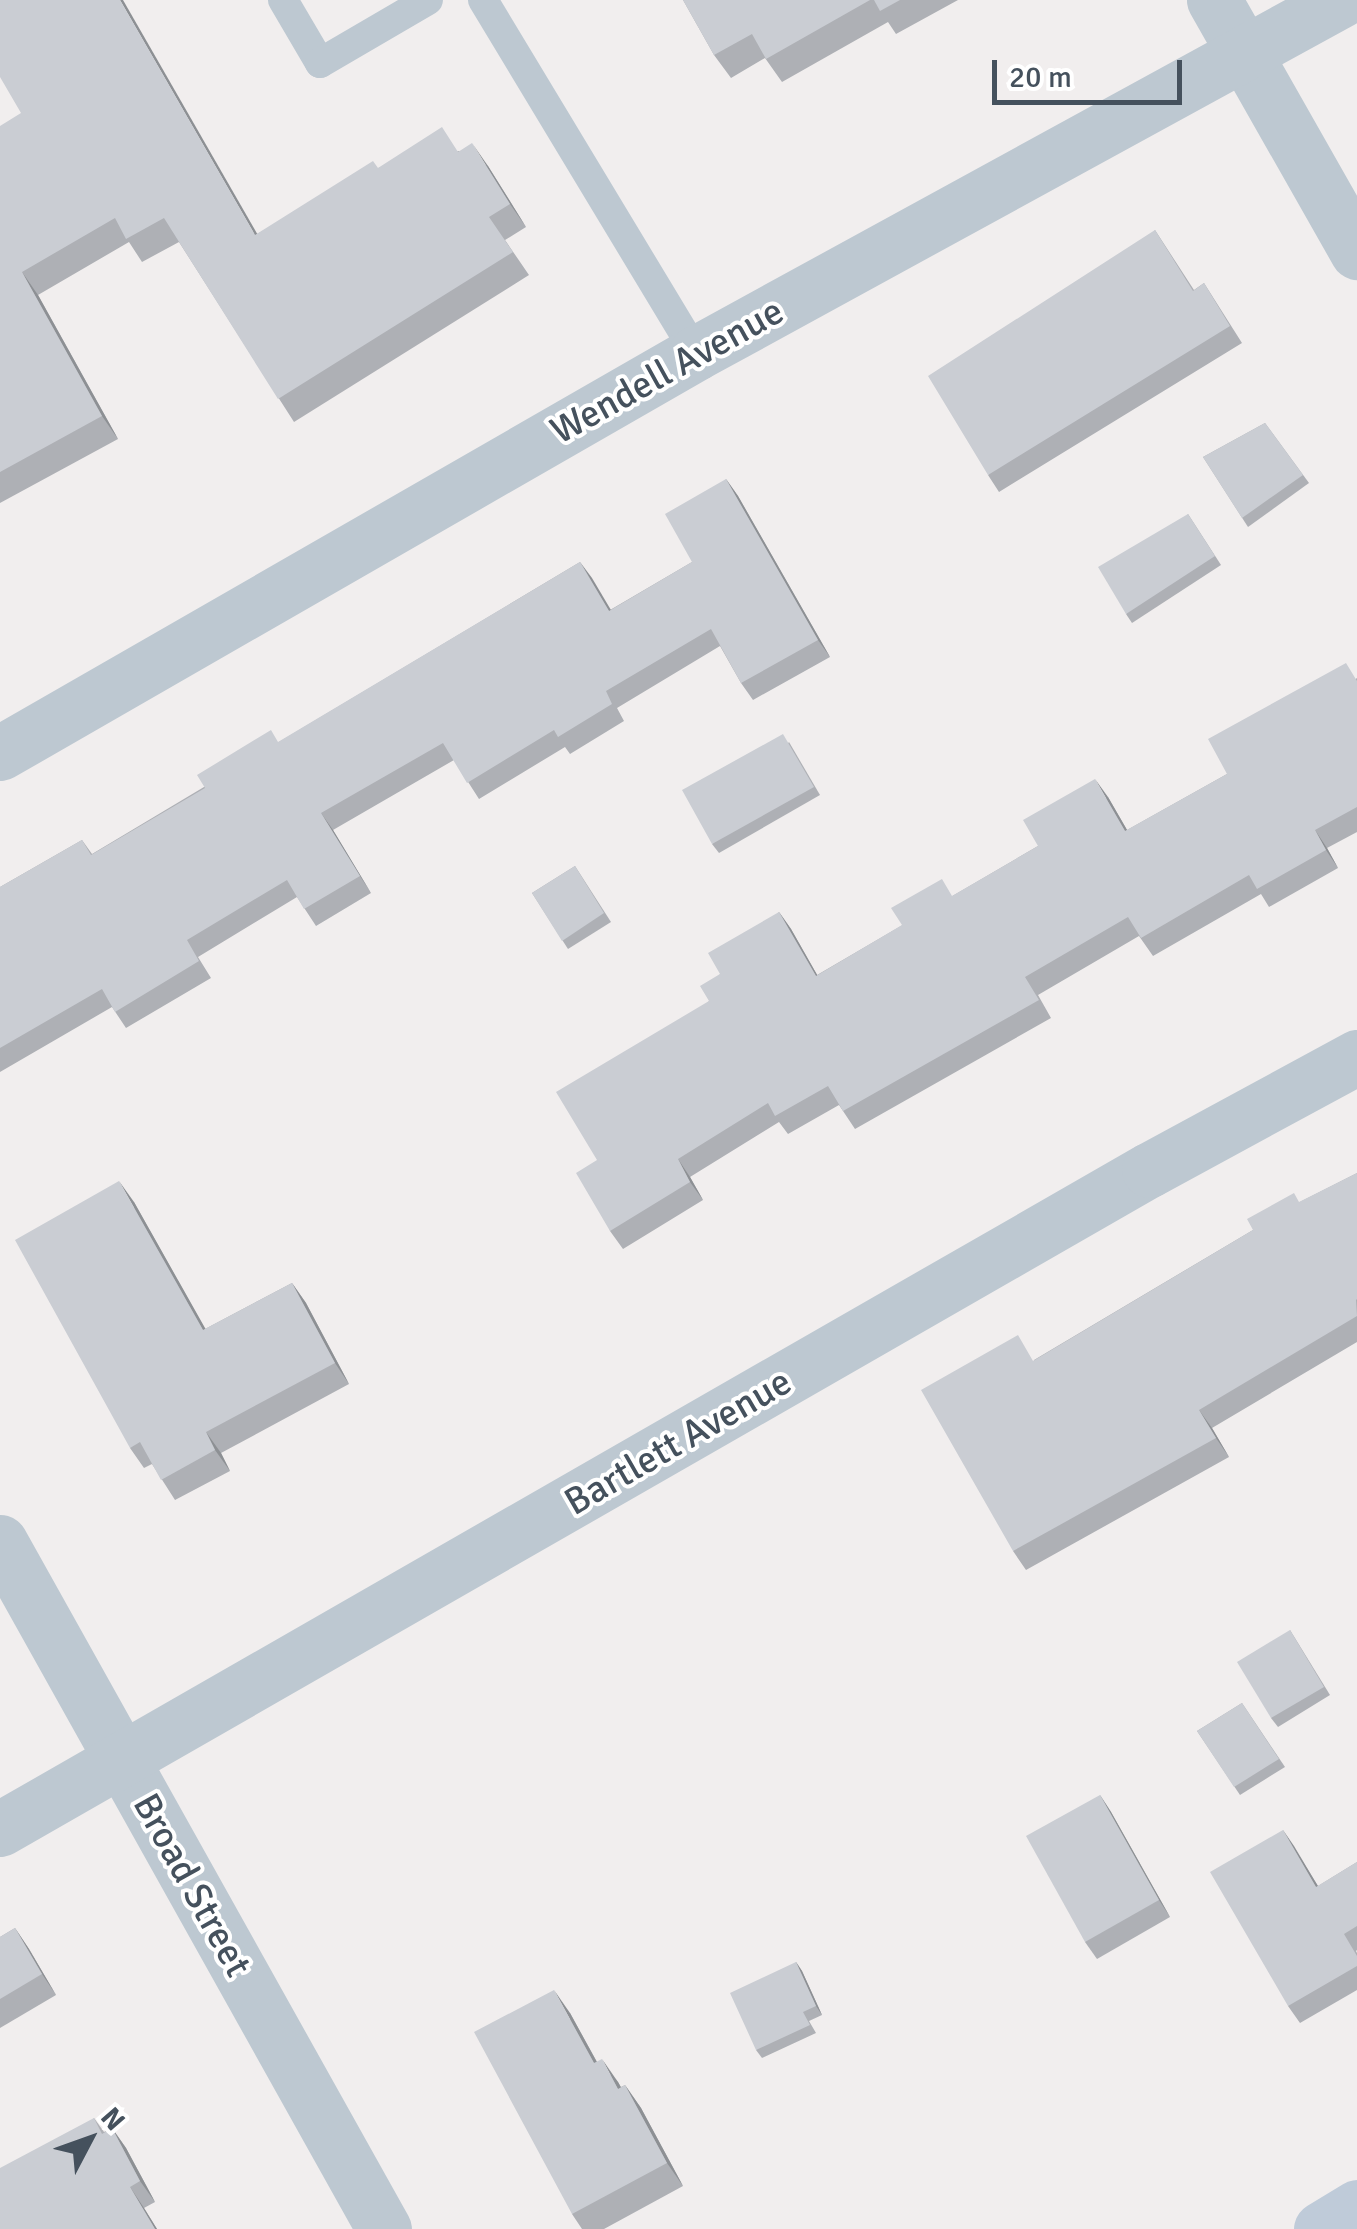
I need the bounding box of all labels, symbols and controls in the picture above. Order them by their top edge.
scale bar [997,40,1187,102]
text: 20 m [1009,59,1072,96]
street label: Wendell Avenue [543,288,791,454]
street label: Bartlett Avenue [557,1359,799,1525]
street label: Broad Street [123,1786,261,1984]
north arrow [40,2089,140,2189]
text: N [93,2101,132,2138]

